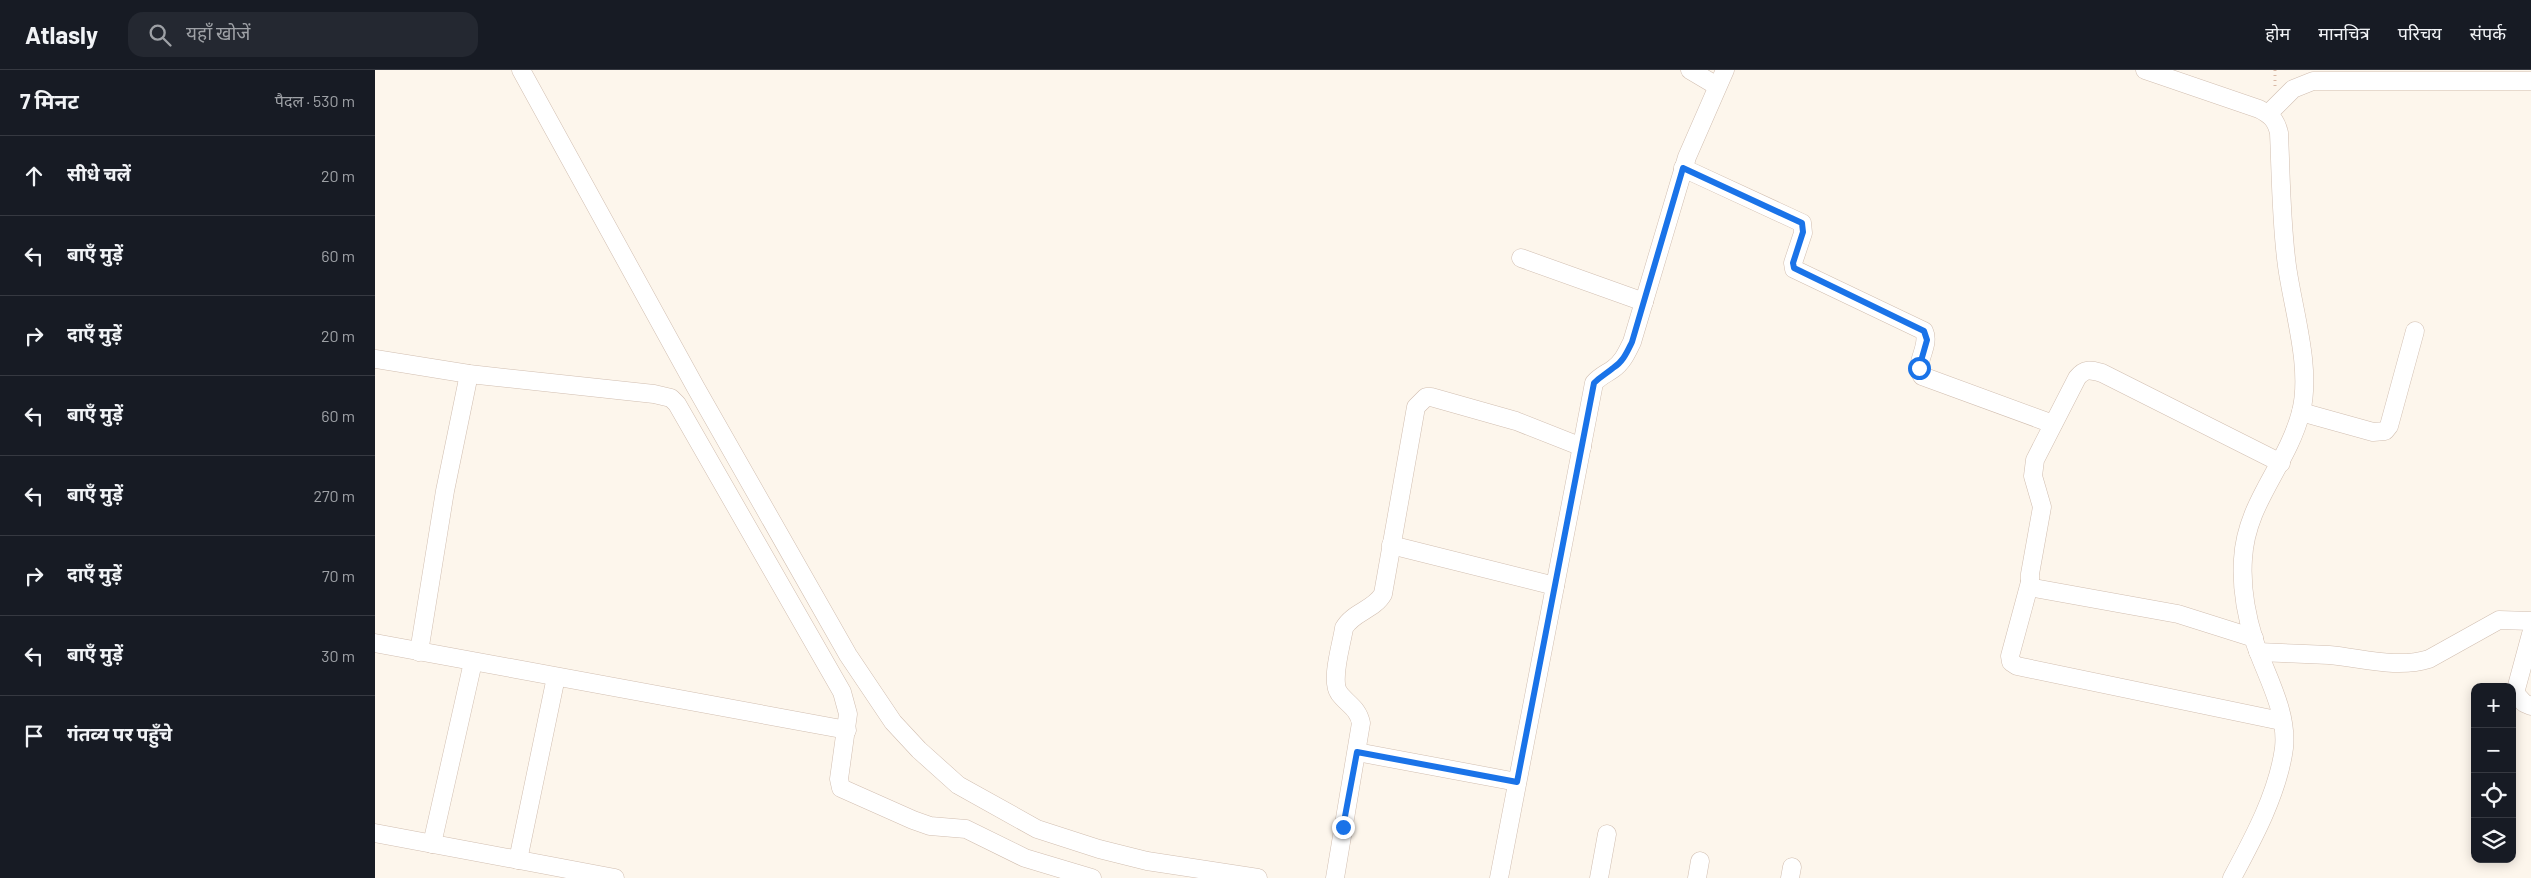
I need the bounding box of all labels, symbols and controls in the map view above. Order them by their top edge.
search box [128,12,478,57]
text: Atlasly [25,20,98,49]
icon: search [146,21,174,49]
text: यहाँ खोजें [186,21,250,44]
text: होम [2265,22,2290,44]
text: मानचित्र [2318,22,2370,44]
text: परिचय [2398,22,2442,44]
text: संपर्क [2470,22,2506,44]
text: 7 मिनट [20,88,79,113]
text: पैदल · 530 m [275,91,355,110]
icon: ahead [20,162,48,190]
text: सीधे चलें [67,162,131,185]
text: 20 m [321,166,355,185]
icon: left [20,242,48,270]
text: बाएँ मुड़ें [67,242,123,265]
text: 60 m [321,246,355,265]
icon: right [20,322,48,350]
text: दाएँ मुड़ें [67,322,122,345]
text: 20 m [321,326,355,345]
route start [1908,357,1931,380]
icon: left [20,402,48,430]
text: बाएँ मुड़ें [67,402,123,425]
text: 60 m [321,406,355,425]
icon: left [20,482,48,510]
text: बाएँ मुड़ें [67,482,123,505]
text: 270 m [313,486,355,505]
icon: right [20,562,48,590]
text: दाएँ मुड़ें [67,562,122,585]
text: 70 m [322,566,355,585]
icon: left [20,642,48,670]
text: बाएँ मुड़ें [67,642,123,665]
text: 30 m [321,646,355,665]
map controls [2471,683,2516,863]
button: + [2471,683,2516,728]
icon: arrive [20,722,48,750]
text: गंतव्य पर पहुँचे [67,722,172,745]
button: − [2471,728,2516,773]
button: locate [2471,773,2516,818]
route end [1332,816,1355,839]
button: layers [2471,818,2516,863]

